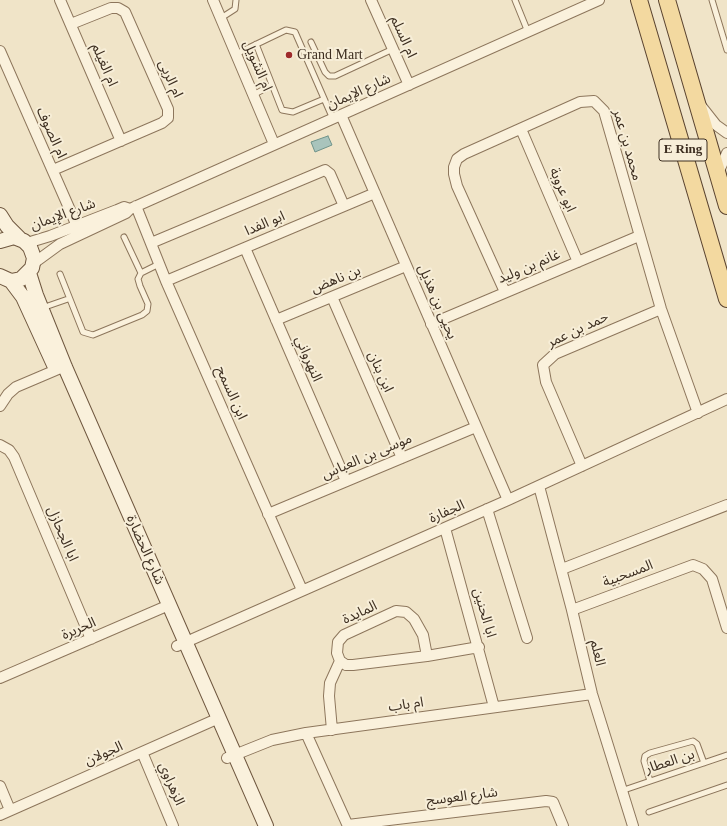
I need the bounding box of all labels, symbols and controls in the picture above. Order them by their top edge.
street label: ام السلم [386,13,420,61]
street label: ام الشويل [239,38,275,94]
street label: ام الغيلم [87,41,121,89]
place label: Grand Mart [297,47,363,63]
marker: Grand Mart [284,50,294,60]
street label: ام الربى [154,57,186,101]
street label: شارع الإيمان [324,70,394,114]
street label: ام الصوف [32,105,70,161]
street label: محمد بن عمر [609,107,645,183]
road number: E Ring [659,139,707,161]
street label: ابو عروبة [545,165,579,215]
street label: شارع الإيمان [28,195,98,235]
street label: ابو الفدا [242,208,288,240]
street label: غانم بن وليد [495,246,563,288]
street label: بن ناهض [309,262,363,298]
street label: يحيى بن هذيل [414,262,460,342]
street label: حمد بن عمر [545,309,611,351]
street label: النهرواني [291,334,325,384]
street label: ابن بنان [364,349,396,395]
street label: ابن السمح [212,364,250,422]
street label: موسى بن العباس [319,430,415,484]
street label: الجفارة [427,497,467,527]
street label: ابا الجحازل [43,504,81,564]
street label: شارع الحضارة [122,513,168,587]
street label: المسحبية [600,557,656,591]
street label: ابا الحنين [469,586,499,640]
street label: المايدة [340,598,380,628]
street label: الحريرة [59,614,99,644]
street label: العلم [586,638,608,668]
street label: ام باب [387,694,425,716]
street label: الجولان [82,738,126,770]
street label: بن العطار [643,746,697,778]
street label: الزهراوي [154,760,188,808]
street label: شارع العوسج [425,784,499,810]

